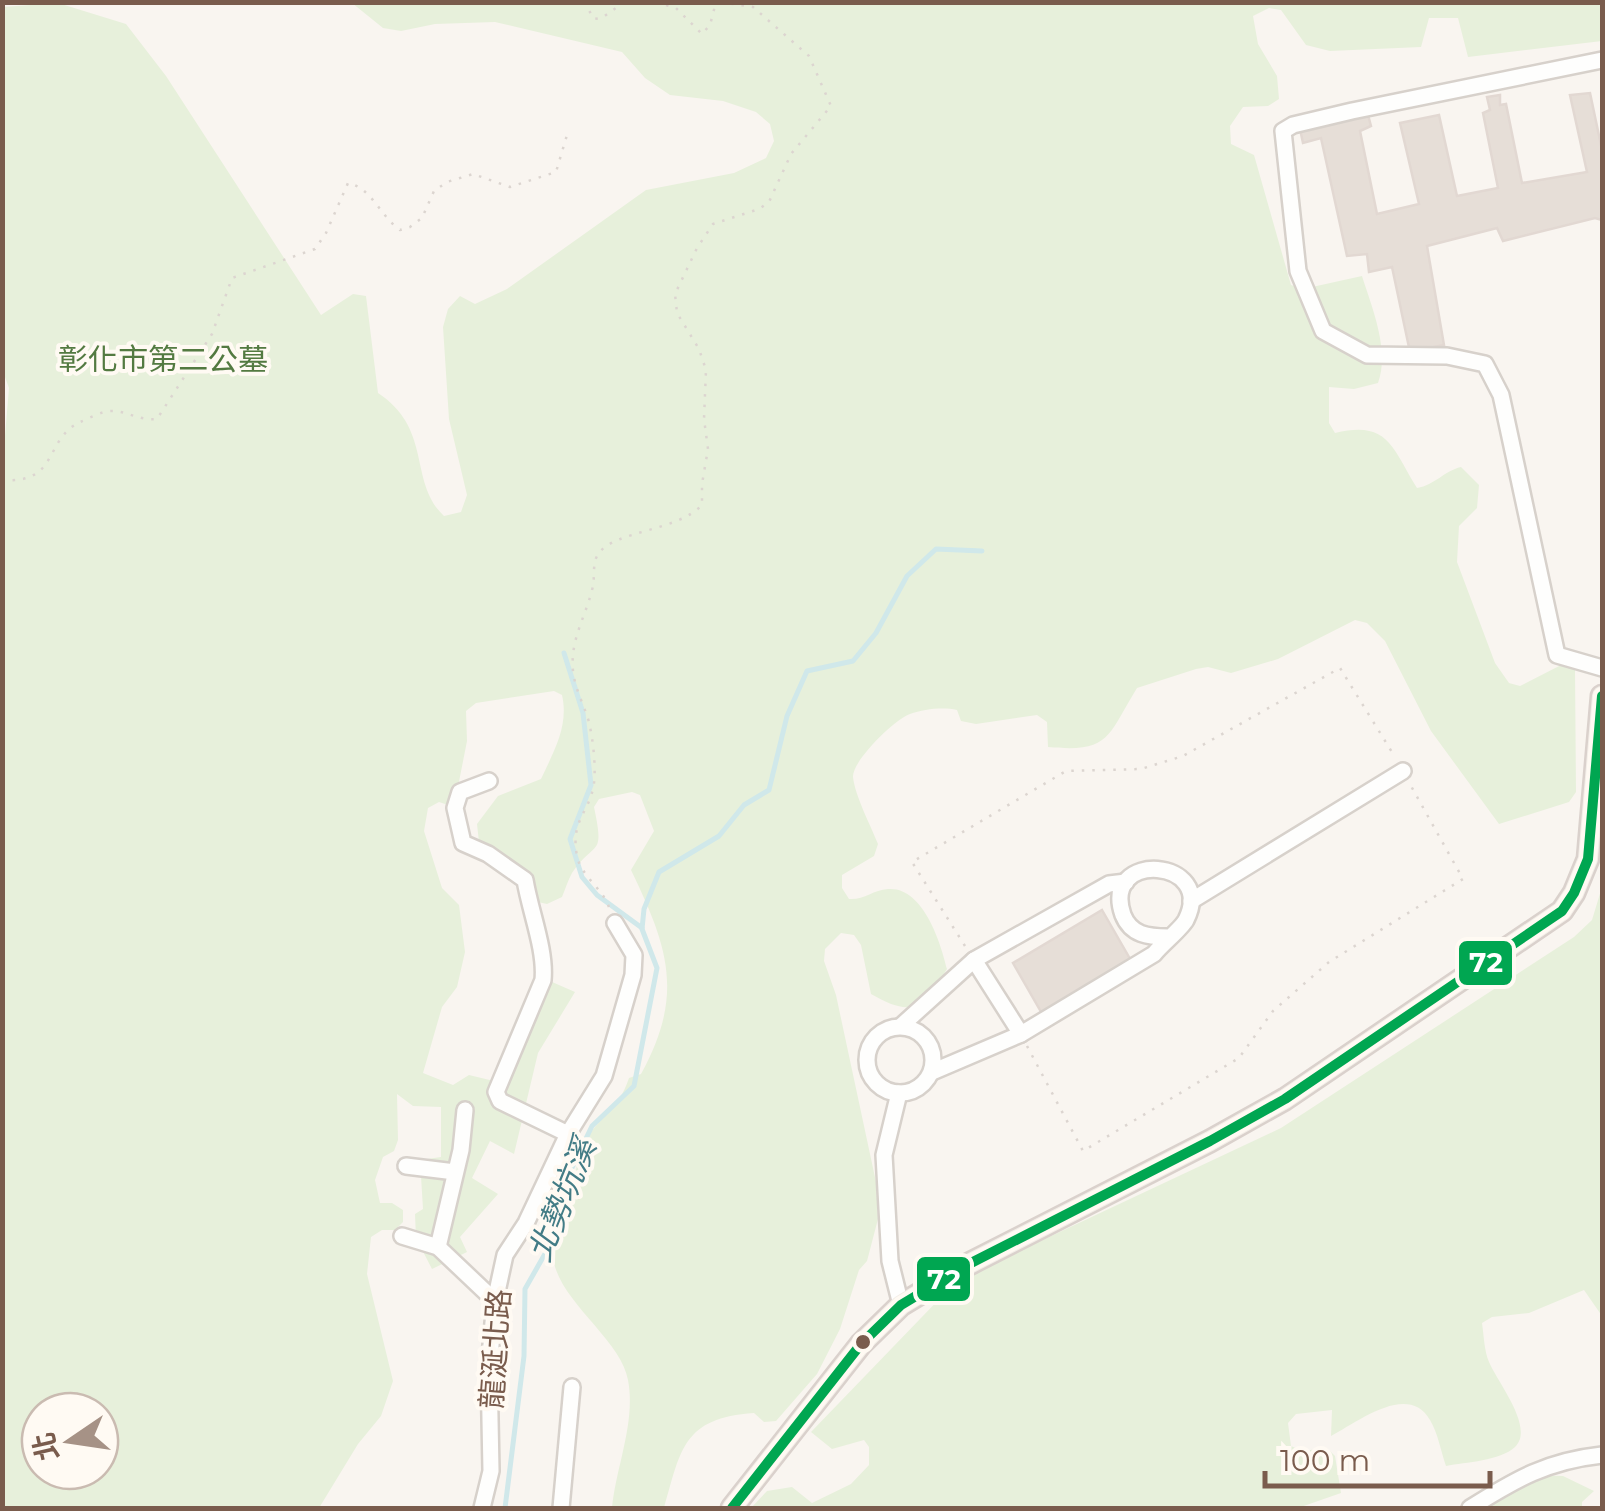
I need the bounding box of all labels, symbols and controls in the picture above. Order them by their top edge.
park label: 彰化市第二公墓 [58,341,268,378]
line badge: 72 [1457,939,1514,987]
text: 72 [1469,945,1503,979]
water label: 北勢坑溪 [519,1129,605,1266]
line badge: 72 [915,1255,972,1303]
text: 72 [927,1262,961,1296]
street label: 龍涎北路 [473,1288,518,1410]
unlabelled marker [853,1332,873,1352]
north arrow [20,1391,120,1491]
scale bar [1265,1426,1490,1488]
text: 北 [26,1429,65,1464]
text: 100 m [1280,1442,1370,1479]

